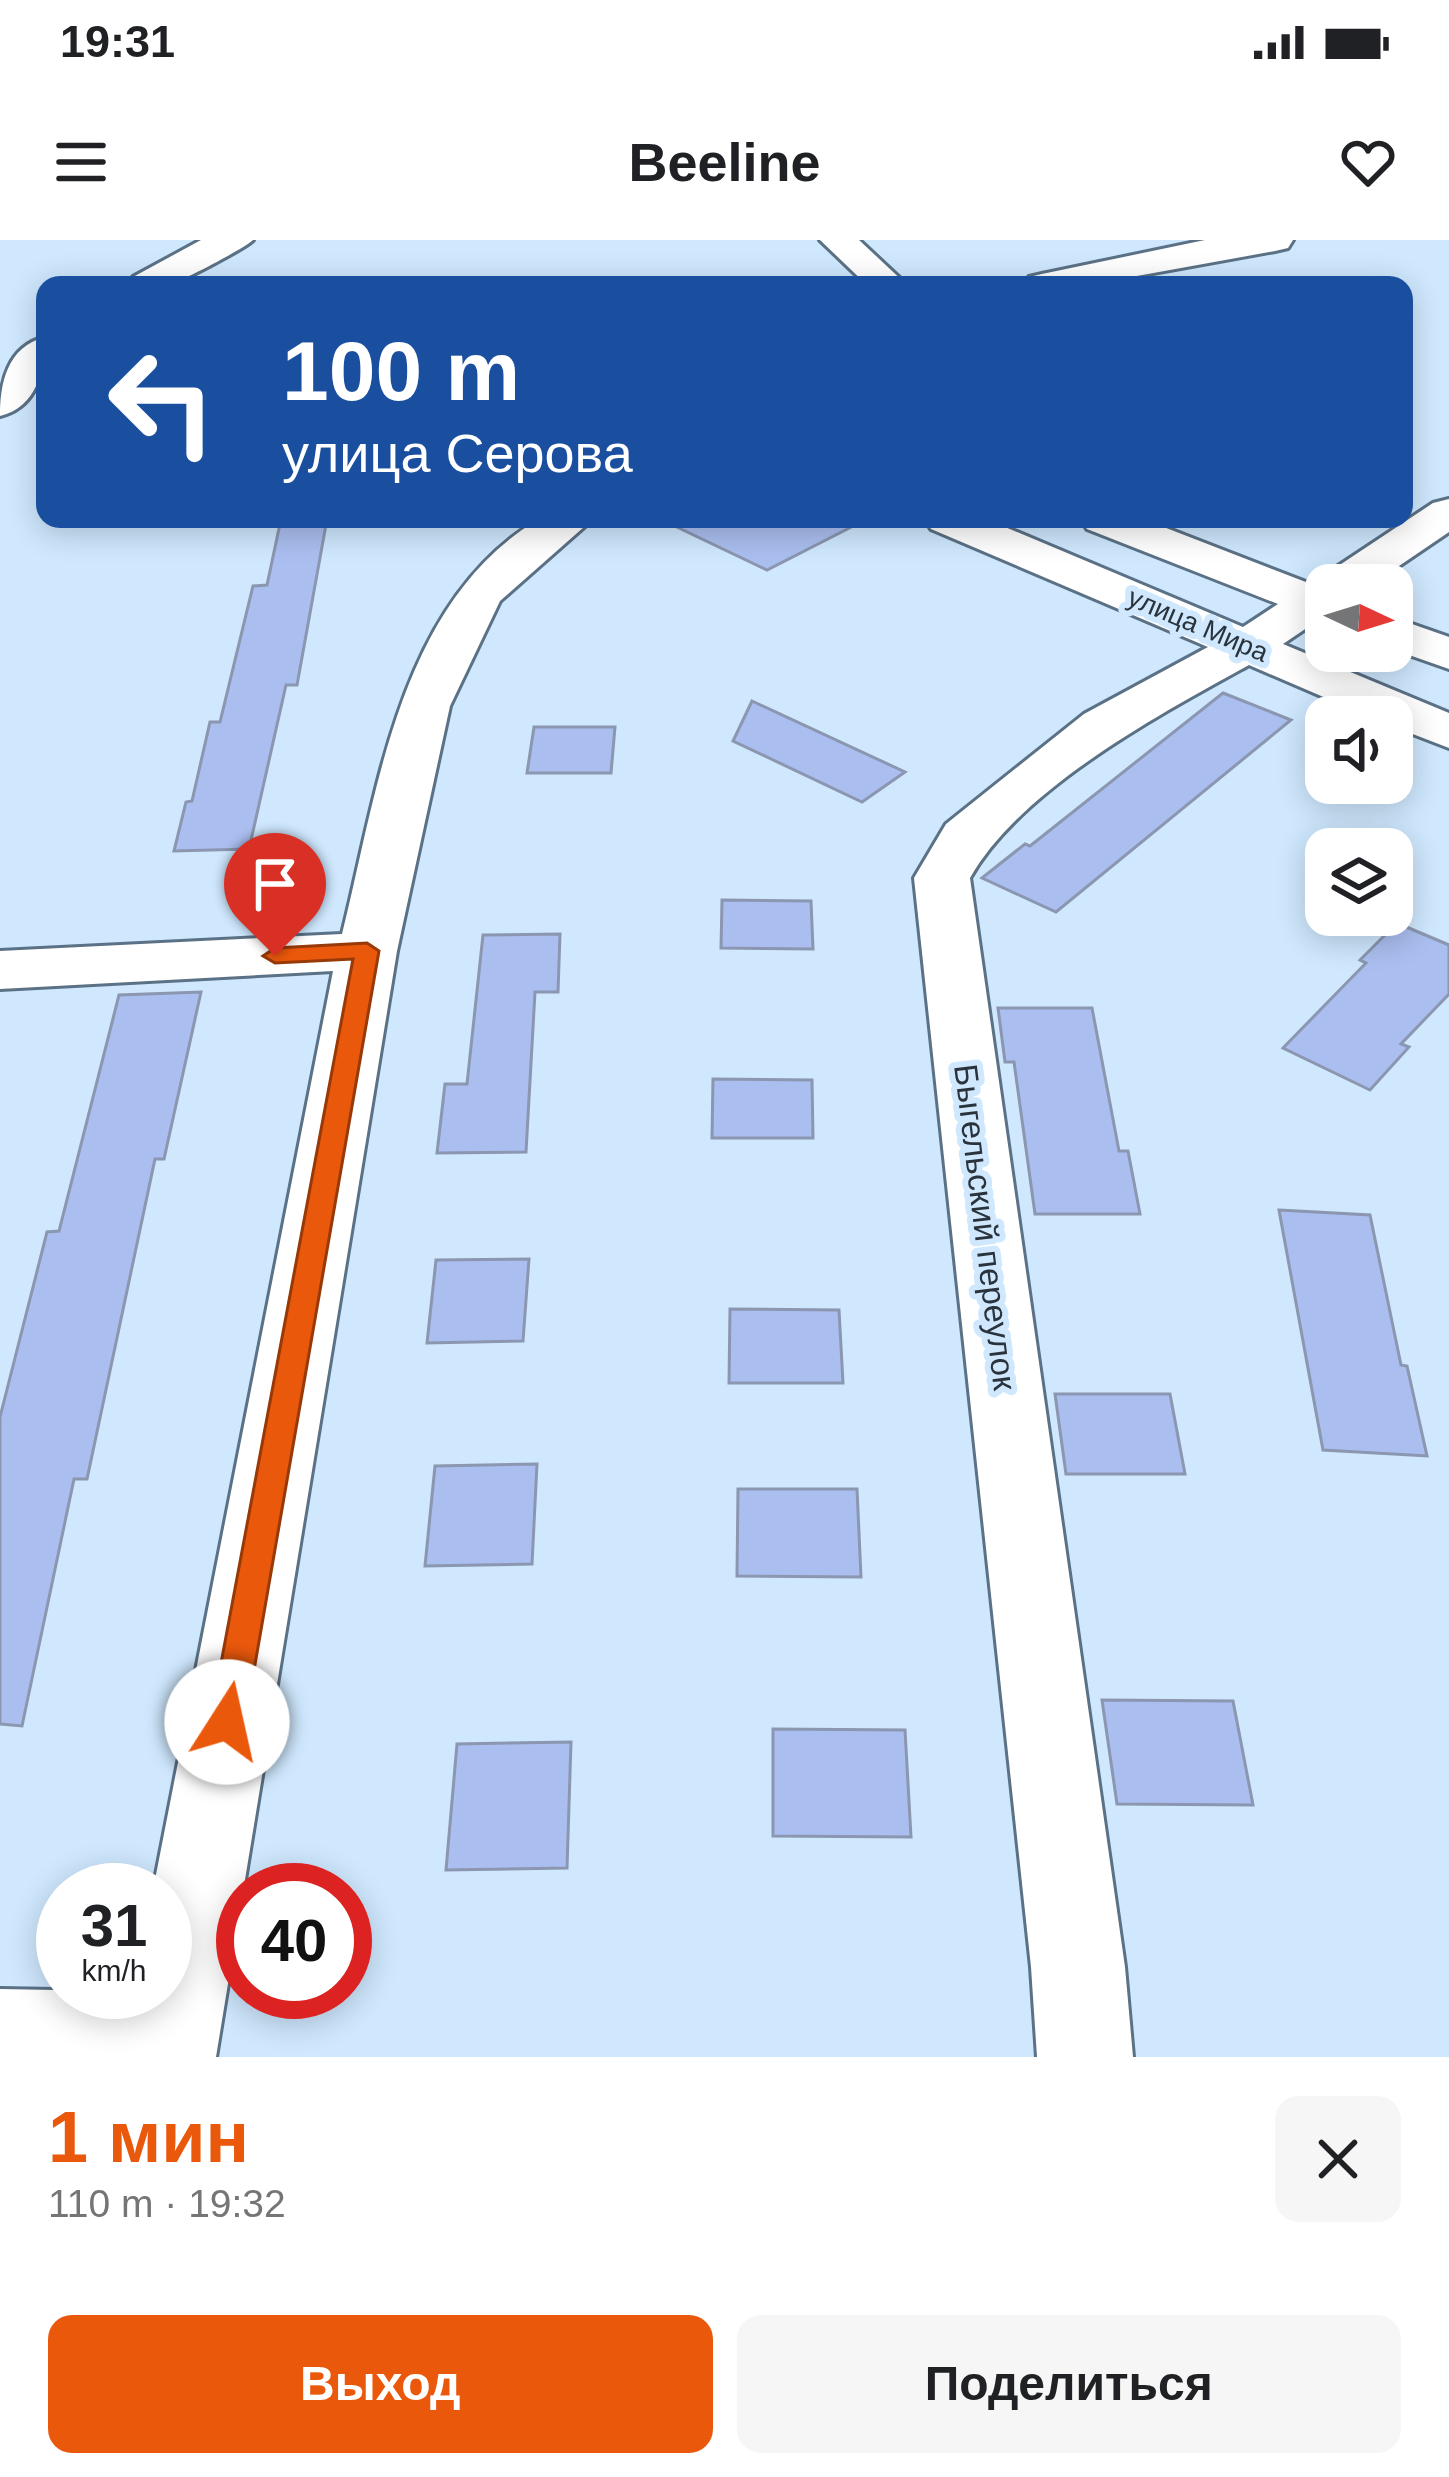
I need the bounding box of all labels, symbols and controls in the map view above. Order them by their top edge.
text: 19:31 [60,16,175,67]
icon: menu [48,129,114,195]
icon: heart [1335,129,1401,195]
text: Beeline [628,132,821,192]
icon: left [84,324,240,480]
text: 100 m [282,324,520,418]
text: улица Серова [282,423,633,483]
north arrow [1305,564,1413,672]
map controls [1305,564,1413,936]
street label: улица Мира [1123,582,1273,668]
button: sound [1305,696,1413,804]
button: layers [1305,828,1413,936]
pin [224,833,326,956]
icon: arrive [242,851,308,917]
street label: Быгельский переулок [947,1062,1024,1393]
position arrow [164,1659,290,1785]
speed limit sign: 40 [216,1863,372,2019]
text: 31 [81,1892,147,1959]
text: km/h [81,1954,147,1987]
button: close [1275,2096,1401,2222]
text: 1 мин [48,2097,249,2177]
text: 110 m · 19:32 [48,2182,286,2225]
button: Выход [48,2315,713,2453]
button: Поделиться [737,2315,1401,2453]

